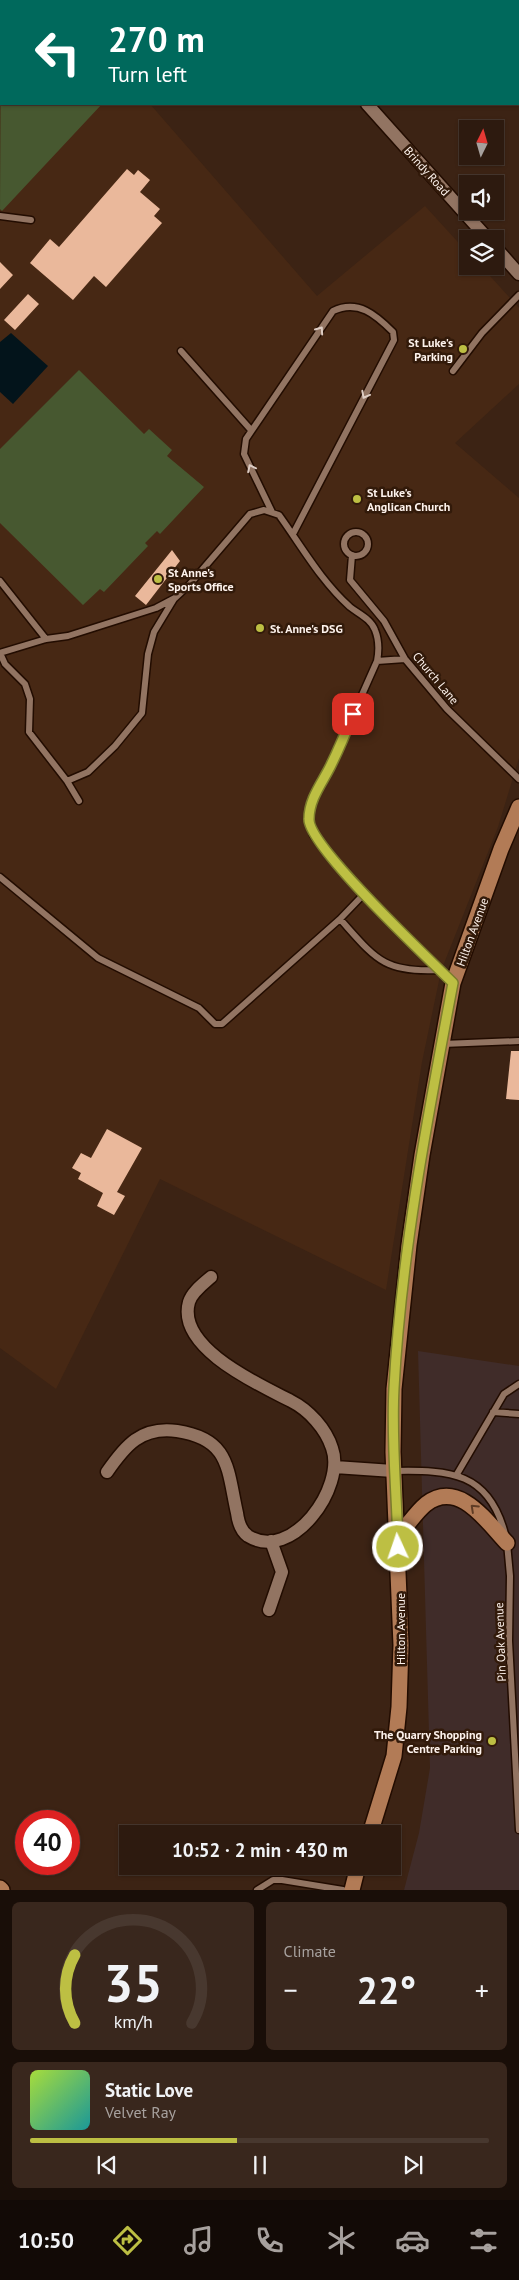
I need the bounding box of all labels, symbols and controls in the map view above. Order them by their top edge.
text: 270 m [108,16,205,62]
icon: left [25,20,90,85]
text: Turn left [108,60,187,88]
north arrow [459,120,504,165]
map controls [459,120,504,275]
street label: Brindy Road [401,143,453,199]
button: sound [459,175,504,220]
button: layers [459,230,504,275]
one-way arrow [314,326,323,336]
place label: St Luke's Parking [408,335,453,364]
marker: St Luke's Parking [457,343,469,355]
one-way arrow [361,390,371,399]
one-way arrow [246,464,257,473]
place label: St Luke's Anglican Church [367,485,450,514]
marker: St Luke's Anglican Church [351,493,363,505]
place label: St Anne's Sports Office [168,565,234,594]
marker: St Anne's Sports Office [152,573,164,585]
place label: St. Anne's DSG [270,621,343,636]
marker: St. Anne's DSG [254,622,266,634]
street label: Church Lane [410,649,462,707]
pin [332,693,374,735]
icon: arrive [339,700,367,728]
street label: Hilton Avenue [453,896,491,968]
one-way arrow [470,1505,479,1514]
position arrow [371,1520,423,1572]
street label: Hilton Avenue [393,1593,408,1665]
street label: Pin Oak Avenue [491,1602,509,1682]
place label: The Quarry Shopping Centre Parking [374,1727,482,1756]
marker: The Quarry Shopping Centre Parking [486,1735,498,1747]
speed limit sign: 40 [15,1810,80,1875]
text: 10:52 · 2 min · 430 m [172,1838,348,1862]
text: Climate [284,1941,336,1961]
text: 35 [103,1949,162,2016]
text: 22° [356,1965,416,2014]
text: − [284,1971,298,2008]
text: + [475,1971,489,2008]
text: km/h [113,2010,152,2033]
text: Static Love [105,2078,193,2102]
text: Velvet Ray [105,2102,176,2122]
icon: previous [93,2151,121,2179]
icon: pause [246,2151,274,2179]
icon: next [399,2151,427,2179]
icon: directions [110,2223,145,2258]
icon: music [181,2223,216,2258]
icon: phone [252,2223,287,2258]
icon: climate [324,2223,359,2258]
icon: car [395,2223,430,2258]
icon: filters [466,2223,501,2258]
text: 10:50 [18,2226,74,2254]

